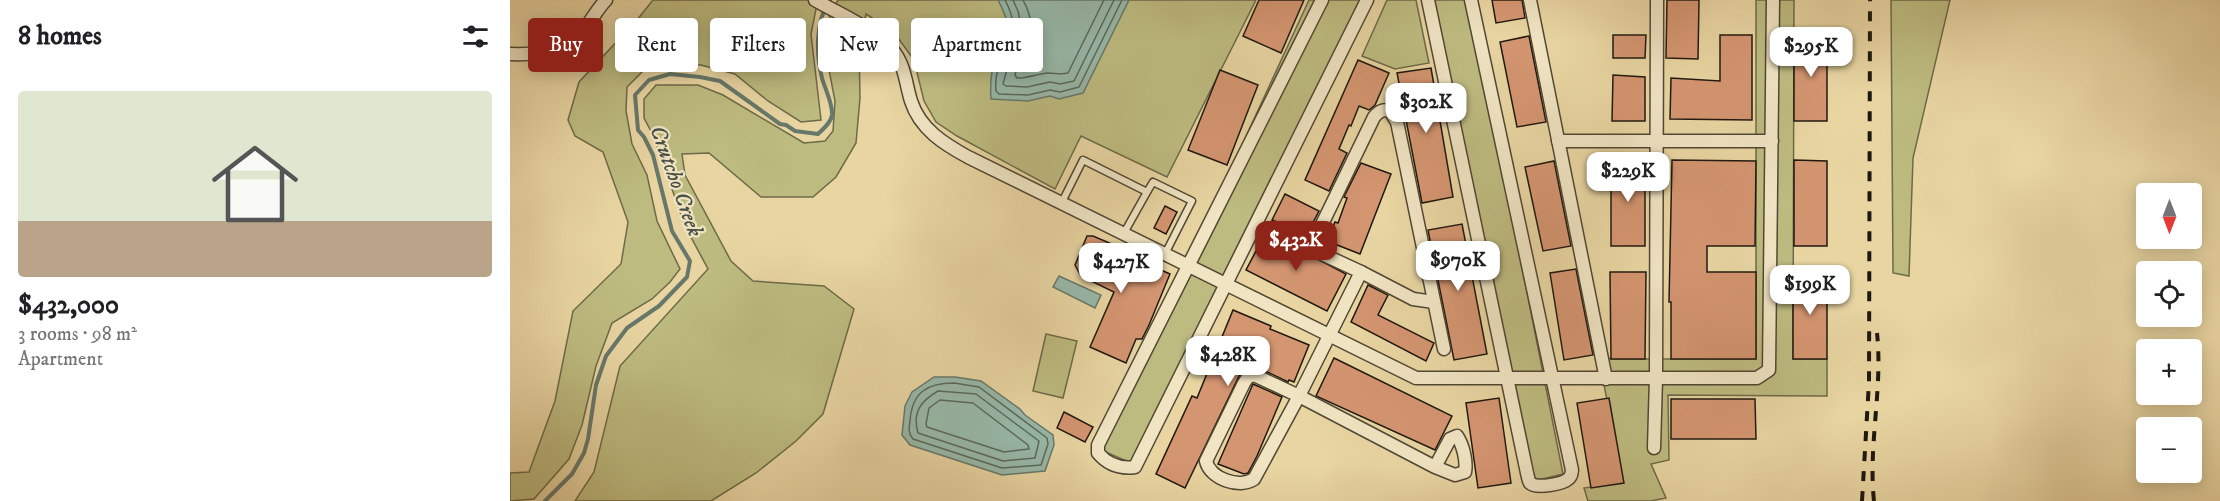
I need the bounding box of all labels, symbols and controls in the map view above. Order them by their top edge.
chip: Buy [528,18,603,72]
chip: Rent [615,18,698,72]
chip: Filters [710,18,806,72]
chip: New [818,18,899,72]
chip: Apartment [911,18,1043,72]
text: 8 homes [18,20,102,53]
icon: filters [459,20,492,53]
pin: $295K [1769,27,1853,78]
text: $295K [1784,34,1838,59]
pin: $302K [1384,83,1468,134]
text: $302K [1399,90,1453,115]
water label: Crutcho Creek [643,122,709,241]
icon: home [201,130,309,238]
pin: $229K [1586,152,1670,203]
text: $229K [1601,159,1655,184]
north arrow [2136,183,2202,249]
map controls [2136,183,2202,483]
pin: $432K [1254,221,1338,272]
text: $432K [1269,228,1323,253]
pin: $970K [1416,241,1500,292]
pin: $427K [1079,243,1163,294]
text: $970K [1430,248,1486,273]
text: $427K [1093,250,1149,275]
button: locate [2136,261,2202,327]
pin: $199K [1768,265,1852,316]
text: $199K [1784,272,1836,297]
text: $432,000 [18,289,119,322]
text: 3 rooms · 98 m² [18,322,137,347]
pin: $428K [1186,336,1270,387]
button: + [2136,339,2202,405]
text: $428K [1200,343,1256,368]
text: Apartment [18,347,103,372]
button: − [2136,417,2202,483]

